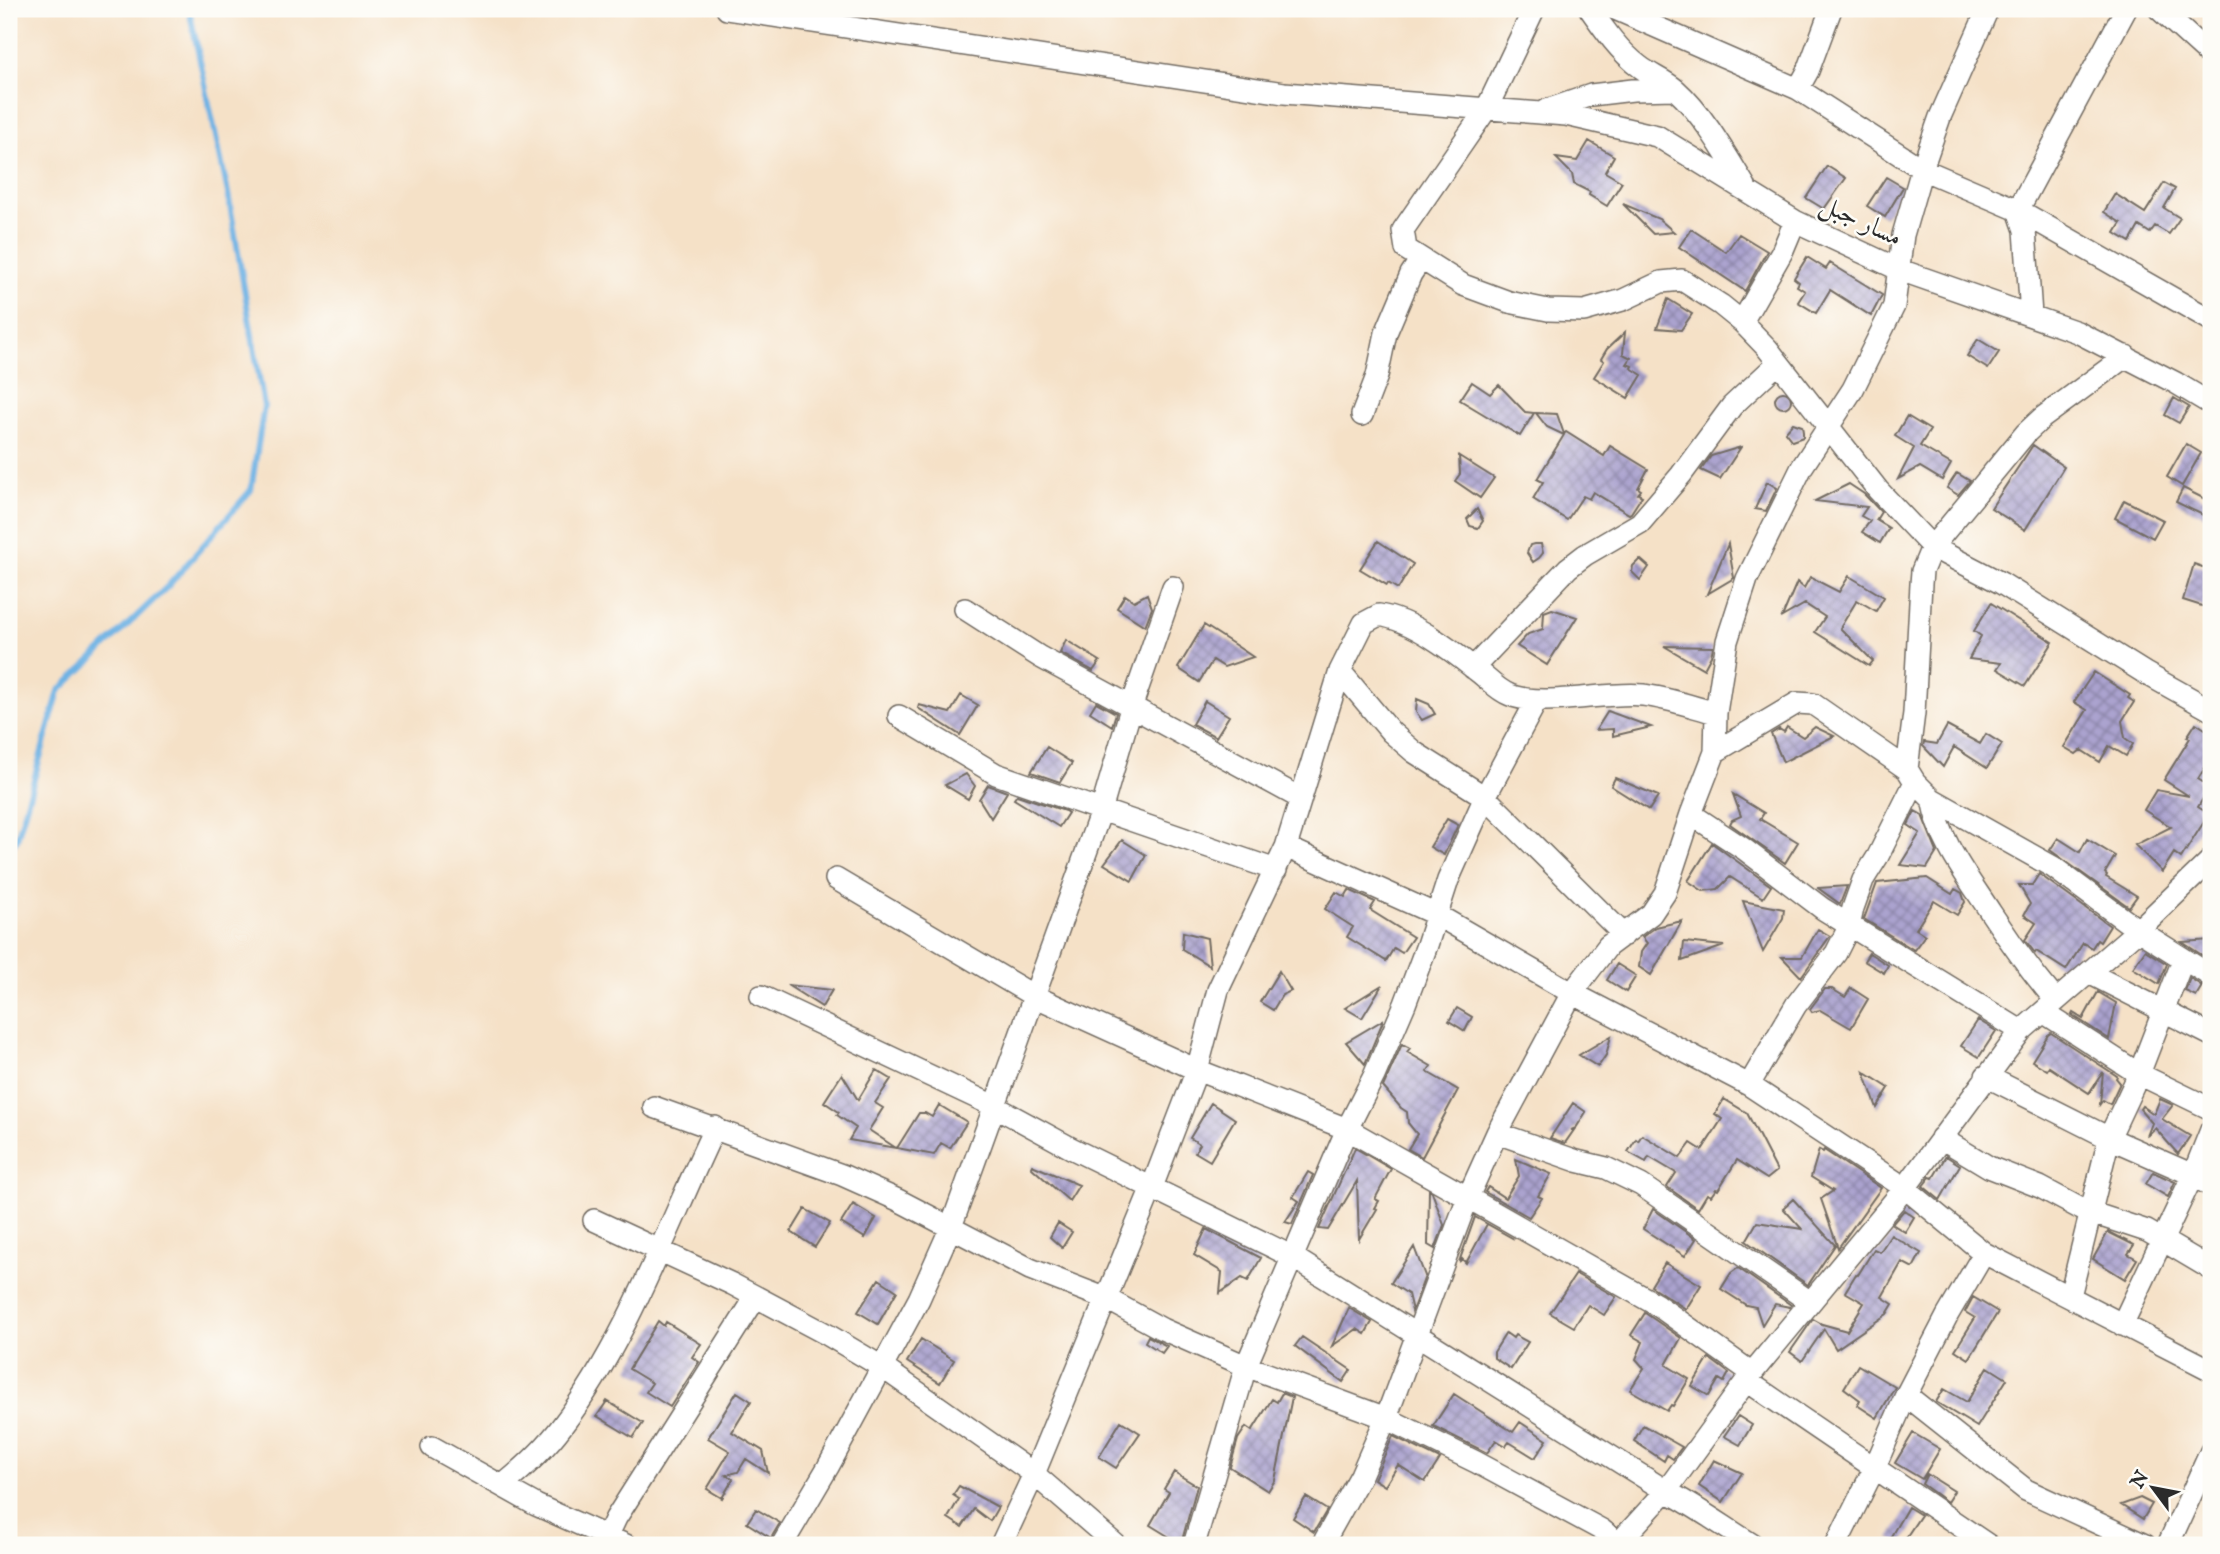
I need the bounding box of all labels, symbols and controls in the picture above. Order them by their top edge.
street label: مسار جبل [1815,188,1907,254]
north arrow [2118,1452,2188,1522]
text: N [2125,1466,2155,1494]

